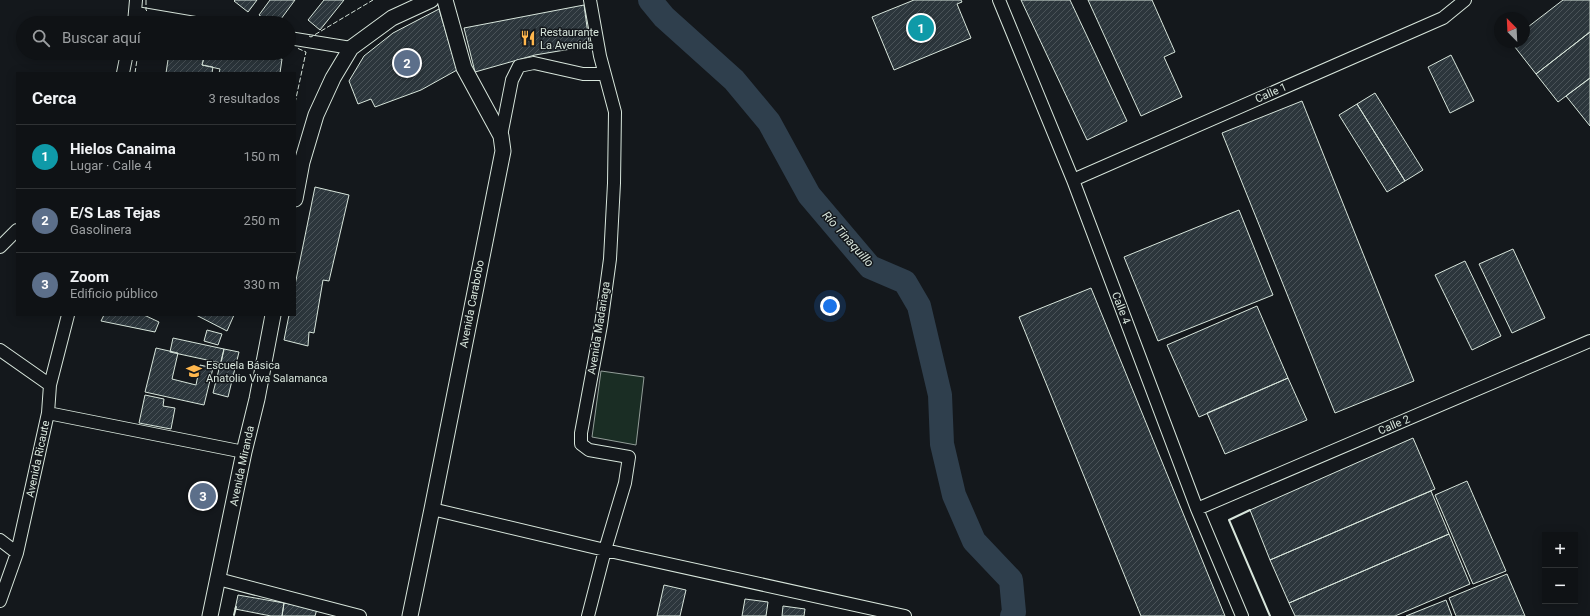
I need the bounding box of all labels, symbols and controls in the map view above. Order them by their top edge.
north arrow [1494,12,1530,48]
pin: 1 [908,13,934,43]
search box [16,16,296,60]
place label: Restaurante La Avenida [540,26,599,52]
icon: search [30,27,52,49]
text: Buscar aquí [62,29,141,47]
restaurant icon: Restaurante La Avenida [519,29,537,47]
pin: 2 [394,48,420,78]
street label: Calle 1 [1253,80,1289,106]
text: Cerca [32,88,76,108]
text: 3 resultados [208,91,280,106]
text: Hielos Canaima [70,140,176,158]
text: 1 [41,149,49,164]
text: 150 m [243,149,280,164]
text: Lugar · Calle 4 [70,158,152,173]
text: E/S Las Tejas [70,204,161,222]
water label: Río Tinaquillo [819,208,877,270]
text: 2 [41,213,49,228]
text: 250 m [243,213,280,228]
text: Gasolinera [70,222,132,237]
street label: Avenida Carabobo [457,259,487,349]
text: Zoom [70,268,109,286]
text: 3 [41,277,49,292]
text: 330 m [243,277,280,292]
street label: Avenida Madariaga [585,281,613,375]
text: Edificio público [70,286,158,301]
street label: Calle 4 [1109,290,1133,326]
your location [820,296,840,316]
place label: Escuela Básica Anatolio Viva Salamanca [206,359,328,385]
school or university icon: Escuela Básica Anatolio Viva Salamanca [185,362,203,380]
street label: Calle 2 [1376,413,1412,437]
street label: Avenida Ricaute [23,419,53,499]
street label: Avenida Miranda [227,425,257,507]
pin: 3 [190,481,216,511]
map controls [1542,532,1578,604]
button: + [1542,532,1578,568]
button: − [1542,568,1578,604]

